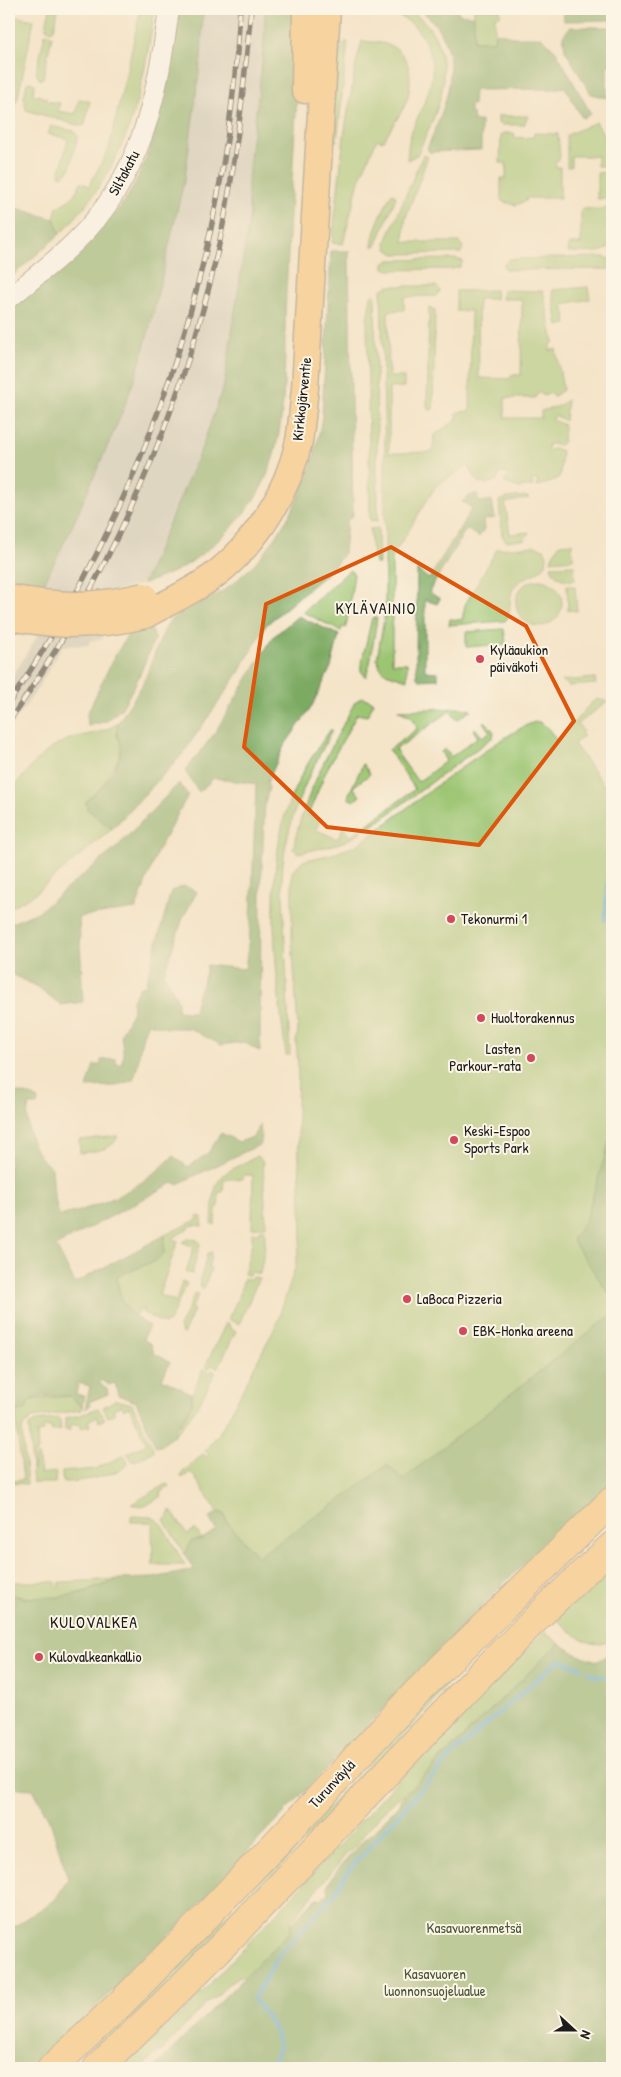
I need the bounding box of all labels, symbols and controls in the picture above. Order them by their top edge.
street label: Siltakatu [103,146,144,199]
street label: Kirkkojärventie [287,356,316,442]
district label: KYLÄVAINIO [336,597,416,619]
place label: Kyläaukion päiväkoti [490,639,549,677]
marker: Kyläaukion päiväkoti [474,653,486,665]
place label: Tekonurmi 1 [461,908,527,929]
marker: Tekonurmi 1 [445,913,457,925]
place label: Huoltorakennus [491,1007,575,1028]
marker: Huoltorakennus [475,1012,487,1024]
place label: Lasten Parkour-rata [449,1038,521,1076]
marker: Lasten Parkour-rata [525,1052,537,1064]
place label: Keski-Espoo Sports Park [464,1120,530,1158]
marker: Keski-Espoo Sports Park [448,1134,460,1146]
place label: LaBoca Pizzeria [417,1288,502,1309]
marker: LaBoca Pizzeria [401,1293,413,1305]
place label: EBK-Honka areena [473,1320,573,1341]
marker: EBK-Honka areena [457,1325,469,1337]
district label: KULOVALKEA [50,1611,138,1633]
place label: Kulovalkeankallio [49,1646,142,1667]
marker: Kulovalkeankallio [33,1651,45,1663]
street label: Turunväylä [304,1755,360,1813]
park label: Kasavuorenmetsä [427,1917,522,1938]
park label: Kasavuoren luonnonsuojelualue [384,1963,486,2001]
north arrow [548,2004,598,2054]
text: N [576,2028,597,2042]

